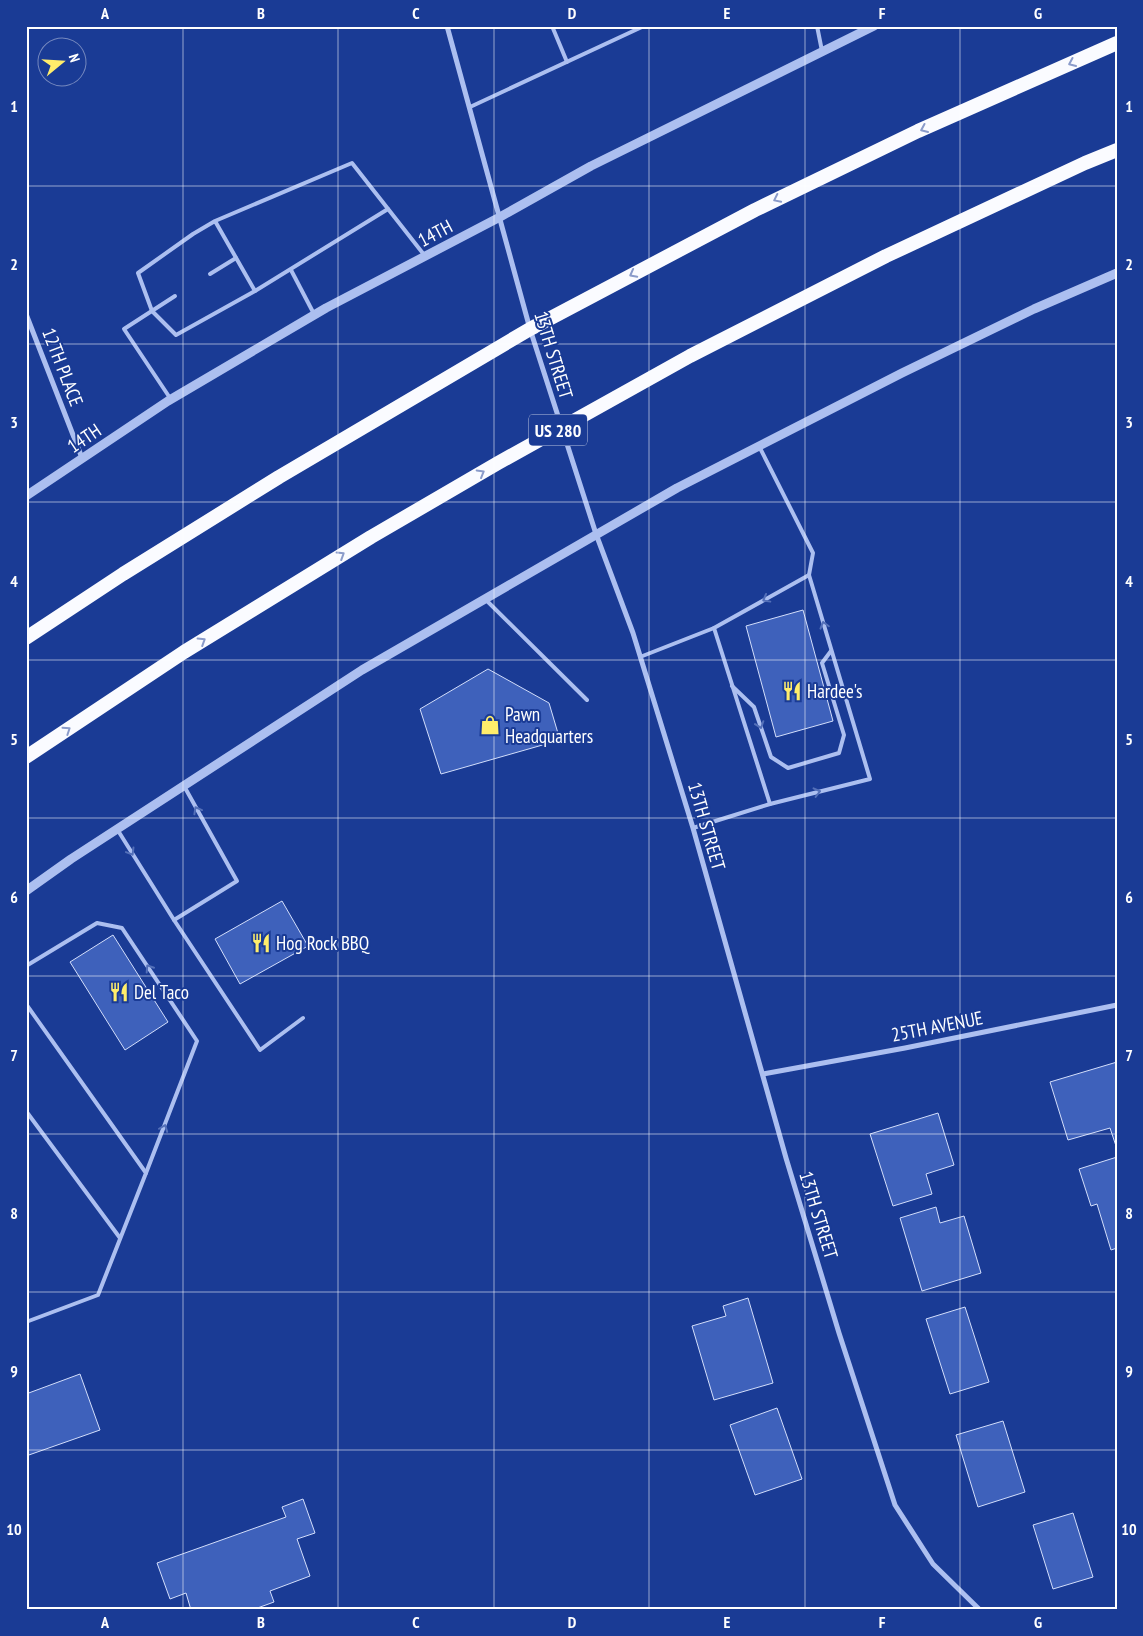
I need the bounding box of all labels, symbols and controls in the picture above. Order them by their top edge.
text: A [100,3,110,23]
text: B [257,3,265,23]
text: C [412,3,420,23]
text: D [568,3,577,23]
text: E [724,3,731,23]
text: F [879,3,886,23]
text: G [1034,3,1042,23]
north arrow [38,38,88,88]
text: N [65,52,84,64]
one-way arrow [1068,56,1077,67]
text: 1 [10,96,18,116]
text: 1 [1125,96,1133,116]
one-way arrow [920,122,929,133]
one-way arrow [773,193,782,203]
street label: 14TH [414,214,456,252]
text: 2 [10,254,18,274]
text: 2 [1125,254,1133,274]
one-way arrow [629,268,638,278]
street label: 13TH STREET [529,308,579,402]
street label: 12TH PLACE [37,325,89,409]
text: 3 [10,412,18,432]
text: 3 [1125,412,1133,432]
road number: US 280 [529,414,587,446]
street label: 14TH [62,418,106,458]
one-way arrow [475,469,484,479]
one-way arrow [335,552,344,562]
text: 4 [10,571,18,591]
text: 4 [1125,571,1133,591]
one-way arrow [763,593,772,603]
one-way arrow [819,622,829,630]
one-way arrow [197,637,206,647]
place label: Hardee's [807,679,862,703]
restaurant icon: Hardee's [781,680,803,702]
place label: Pawn Headquarters [505,702,593,748]
shop icon: Pawn Headquarters [479,714,501,736]
one-way arrow [754,720,764,729]
one-way arrow [62,727,71,737]
text: 5 [10,729,18,749]
text: 5 [1125,729,1133,749]
street label: 13TH STREET [683,779,731,873]
one-way arrow [813,787,822,798]
one-way arrow [193,806,203,815]
one-way arrow [125,846,135,855]
text: 6 [10,887,18,907]
text: 6 [1125,887,1133,907]
place label: Hog Rock BBQ [276,931,370,955]
restaurant icon: Hog Rock BBQ [250,932,272,954]
one-way arrow [145,965,155,974]
place label: Del Taco [134,980,189,1004]
restaurant icon: Del Taco [108,981,130,1003]
street label: 25TH AVENUE [889,1005,985,1047]
text: 7 [10,1045,18,1065]
text: 7 [1125,1045,1133,1065]
one-way arrow [157,1124,168,1133]
street label: 13TH STREET [794,1168,844,1262]
text: 8 [10,1203,18,1223]
text: 8 [1125,1203,1133,1223]
text: 9 [10,1361,18,1381]
text: 9 [1125,1361,1133,1381]
text: 10 [6,1519,22,1539]
text: 10 [1121,1519,1137,1539]
text: A [100,1612,110,1632]
text: B [257,1612,265,1632]
text: C [412,1612,420,1632]
text: D [568,1612,577,1632]
text: E [724,1612,731,1632]
text: F [879,1612,886,1632]
text: G [1034,1612,1042,1632]

